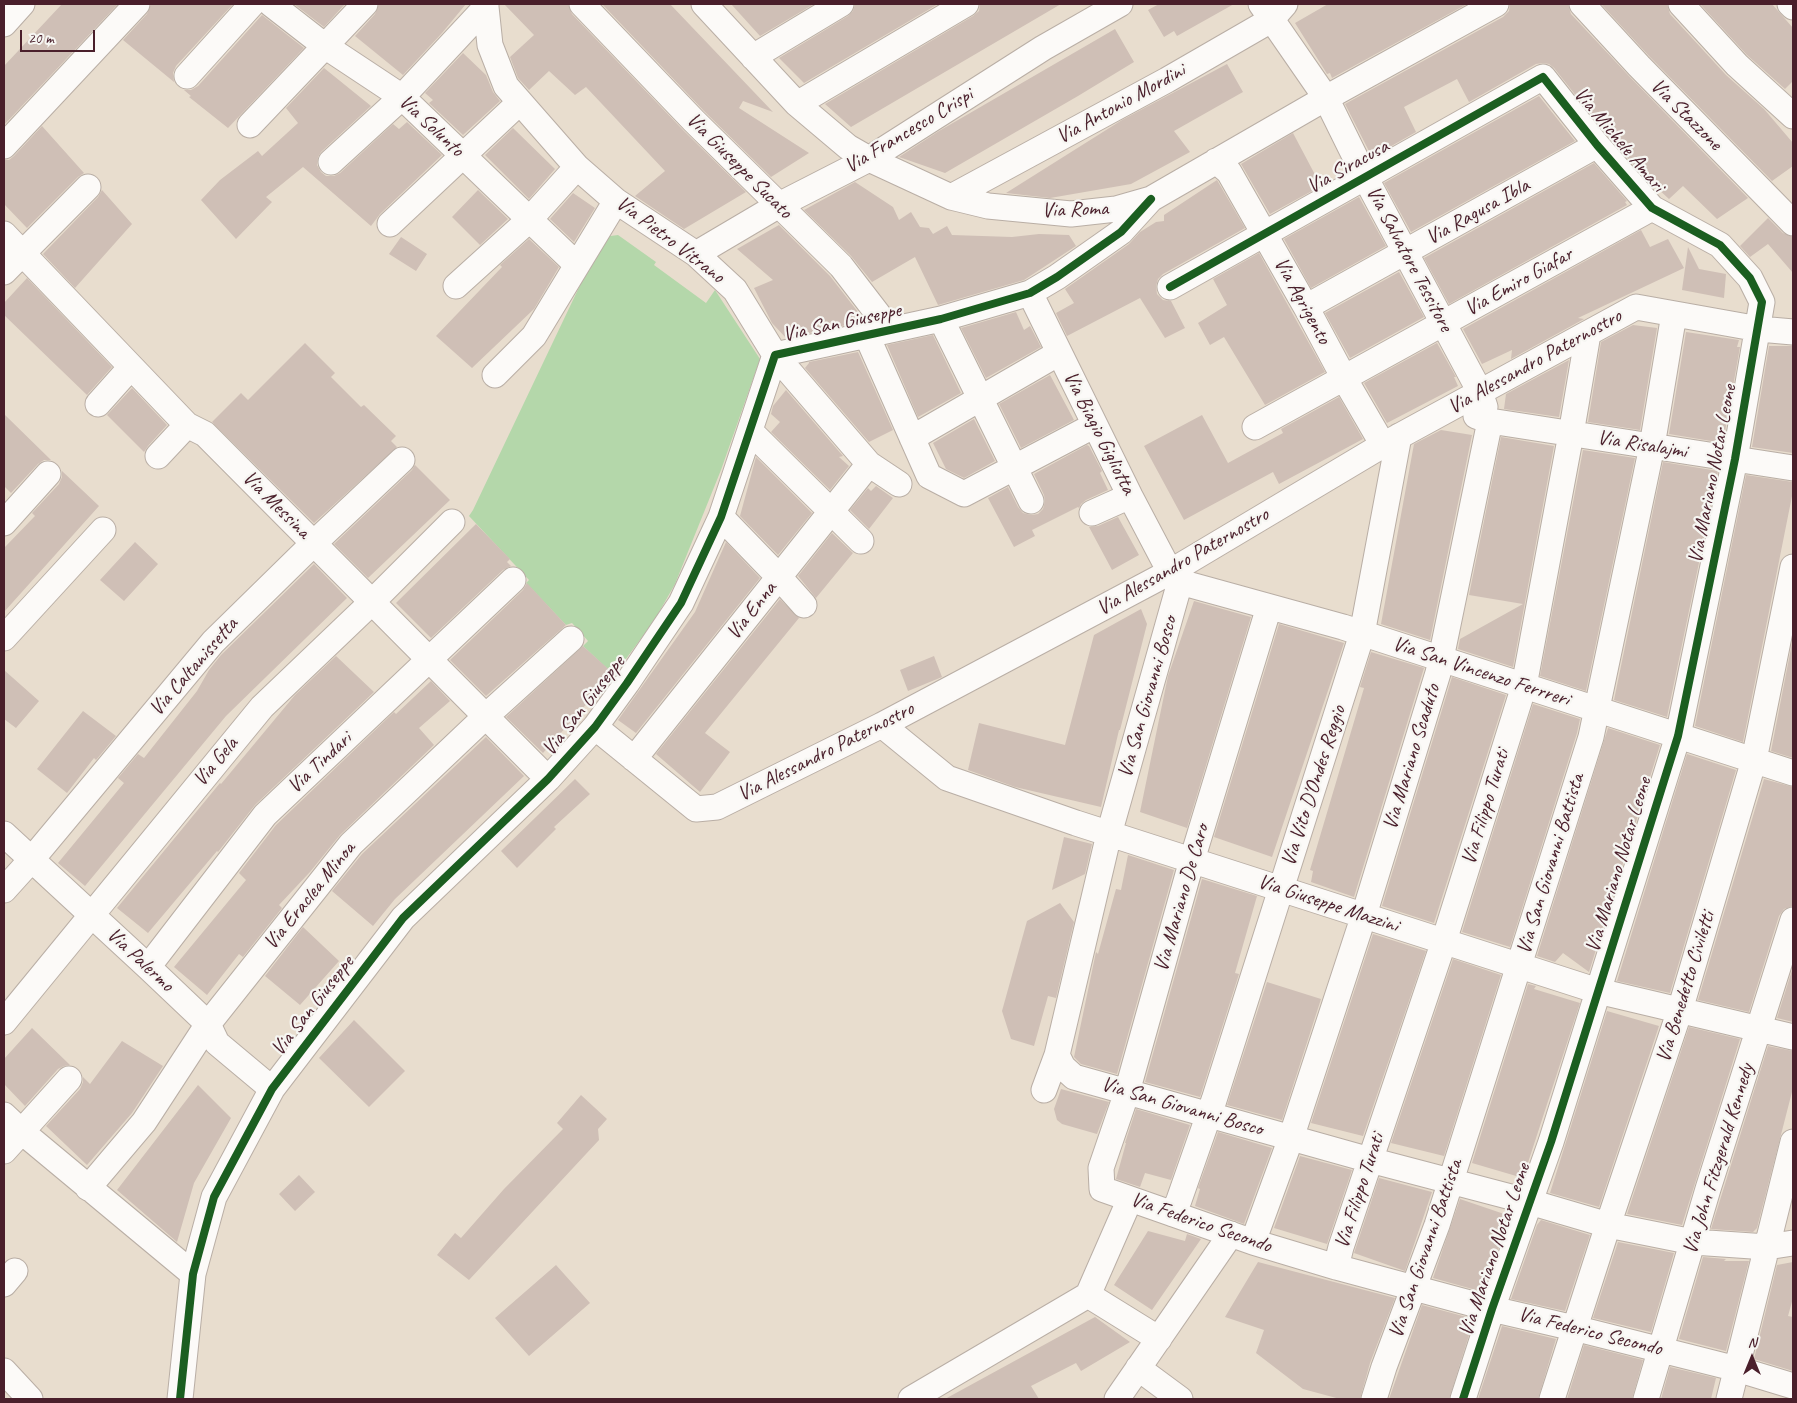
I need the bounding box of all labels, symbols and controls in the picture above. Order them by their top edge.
scale bar [22,20,98,52]
text: 20 m [28,29,54,48]
street label: Via Antonio Mordini [1052,58,1190,150]
street label: Via Stazzone [1645,74,1727,156]
street label: Via Michele Amari [1568,82,1670,198]
street label: Via Francesco Crispi [840,83,978,179]
street label: Via Solunto [393,89,469,163]
street label: Via Giuseppe Sucato [681,108,797,224]
street label: Via Siracusa [1303,134,1393,200]
street label: Via Ragusa Ibla [1422,173,1534,251]
street label: Via Salvatore Tessitore [1360,182,1458,336]
street label: Via Pietro Vitrano [611,191,729,289]
street label: Via Roma [1041,196,1109,224]
street label: Via Emiro Giafar [1461,242,1577,322]
street label: Via Agrigento [1268,253,1336,349]
street label: Via San Giuseppe [781,298,903,348]
street label: Via Alessandro Paternostro [1444,304,1626,420]
street label: Via Biagio Gigliotta [1057,367,1141,499]
street label: Via Mariano Notar Leone [1683,383,1743,565]
street label: Via Risalajmi [1595,425,1689,465]
street label: Via Messina [237,466,315,544]
street label: Via Alessandro Paternostro [1092,502,1274,622]
street label: Via Enna [721,577,783,645]
street label: Via Caltanissetta [144,612,244,722]
street label: Via San Giovanni Bosco [1113,613,1183,781]
street label: Via San Vincenzo Ferrreri [1389,631,1573,713]
street label: Via San Giuseppe [537,651,631,761]
street label: Via Mariano Scaduto [1378,681,1446,833]
street label: Via Alessandro Paternostro [734,697,918,807]
street label: Via Vito D'Ondes Reggio [1276,703,1352,869]
street label: Via Tindari [283,727,357,799]
street label: Via Gela [188,732,244,792]
street label: Via Filippo Turati [1456,746,1516,868]
street label: Via San Giovanni Battista [1512,771,1590,957]
street label: Via Mariano Notar Leone [1580,775,1658,955]
street label: Via Mariano De Caro [1149,821,1215,975]
street label: Via Eraclea Minoa [259,837,361,955]
street label: Via Giuseppe Mazzini [1254,869,1402,939]
street label: Via Benedetto Civiletti [1651,909,1721,1065]
street label: Via Palermo [101,923,179,997]
street label: Via San Giuseppe [266,951,360,1061]
street label: Via John Fitzgerald Kennedy [1678,1061,1760,1257]
street label: Via San Giovanni Bosco [1098,1072,1266,1142]
street label: Via Filippo Turati [1330,1130,1390,1252]
street label: Via San Giovanni Battista [1384,1156,1468,1342]
street label: Via Mariano Notar Leone [1454,1160,1536,1340]
street label: Via Federico Secondo [1127,1187,1275,1259]
street label: Via Federico Secondo [1516,1302,1664,1362]
north arrow [1727,1333,1777,1383]
text: N [1748,1334,1756,1351]

